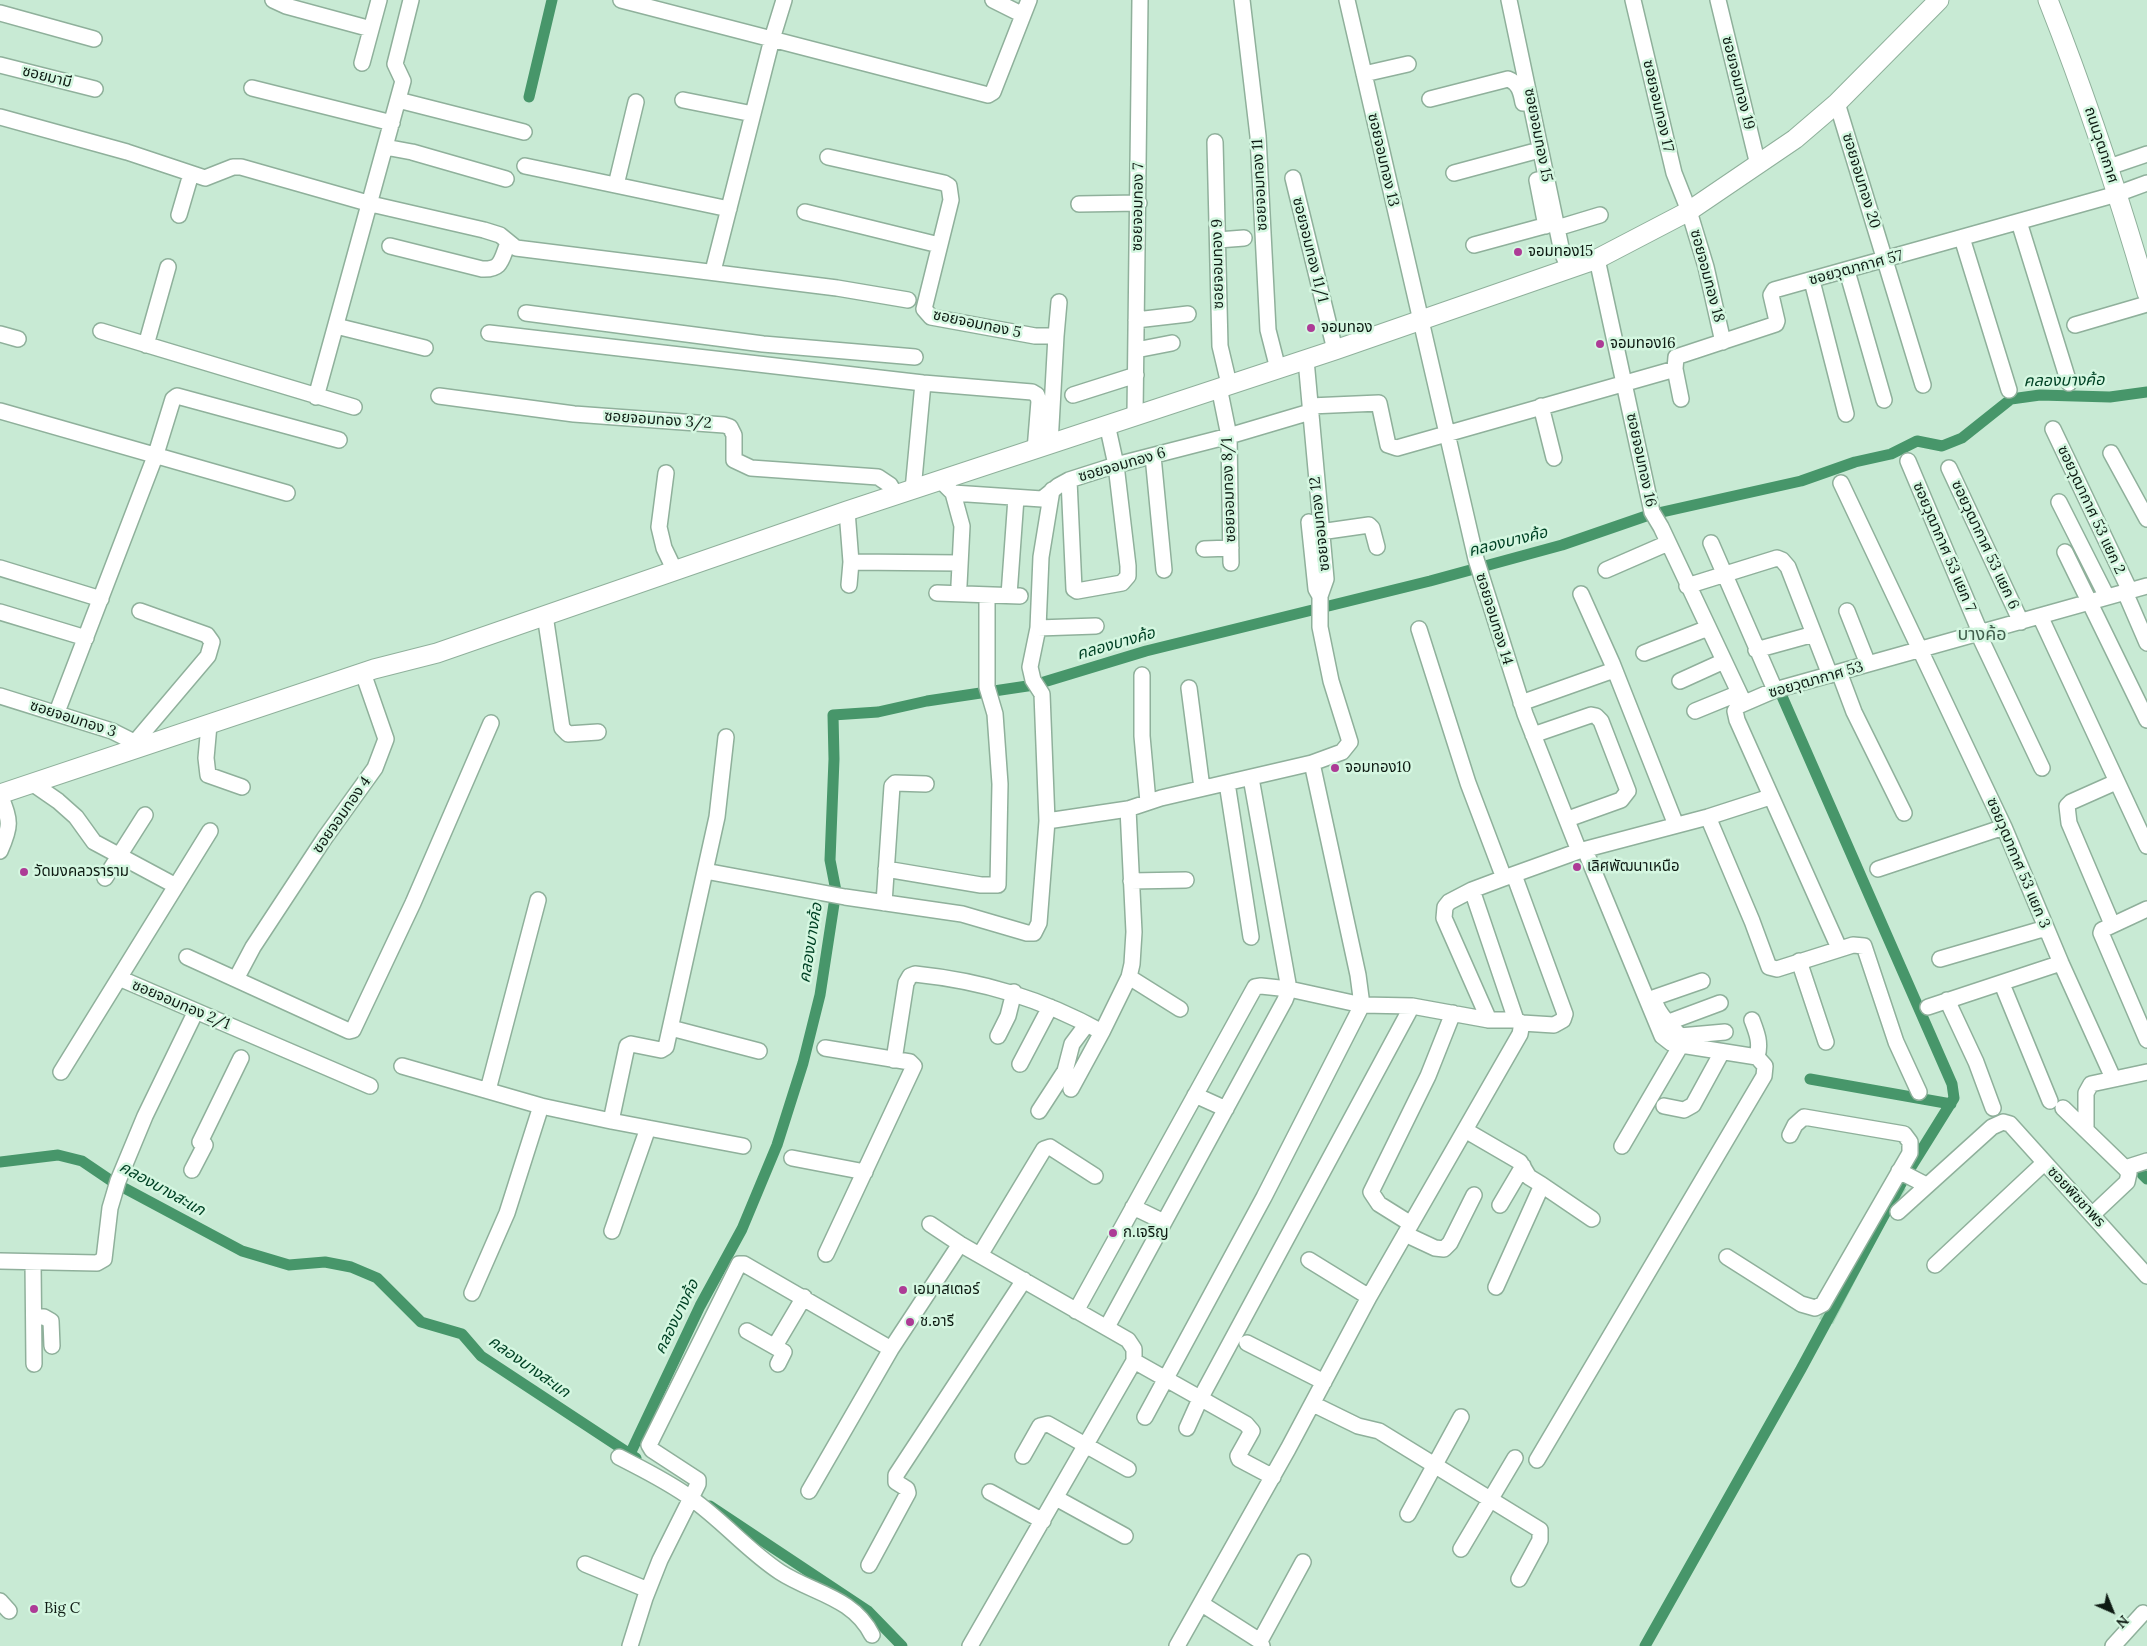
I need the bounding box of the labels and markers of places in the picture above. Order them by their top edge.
place label: จอมทอง15 [1528,243,1593,261]
marker: จอมทอง15 [1512,246,1524,258]
place label: จอมทอง [1321,319,1373,337]
marker: จอมทอง [1305,322,1317,334]
place label: จอมทอง16 [1610,335,1676,353]
marker: จอมทอง16 [1594,338,1606,350]
place label: จอมทอง10 [1345,759,1411,777]
marker: จอมทอง10 [1329,762,1341,774]
place label: เลิศพัฒนาเหนือ [1587,858,1680,876]
marker: เลิศพัฒนาเหนือ [1571,861,1583,873]
place label: วัดมงคลวราราม [34,863,129,881]
marker: วัดมงคลวราราม [18,866,30,878]
place label: ก.เจริญ [1123,1224,1169,1242]
marker: ก.เจริญ [1107,1227,1119,1239]
place label: เอมาสเตอร์ [913,1281,980,1299]
marker: เอมาสเตอร์ [897,1284,909,1296]
place label: ช.อารี [920,1313,954,1331]
marker: ช.อารี [904,1316,916,1328]
place label: Big C [44,1600,80,1618]
marker: Big C [28,1603,40,1615]

